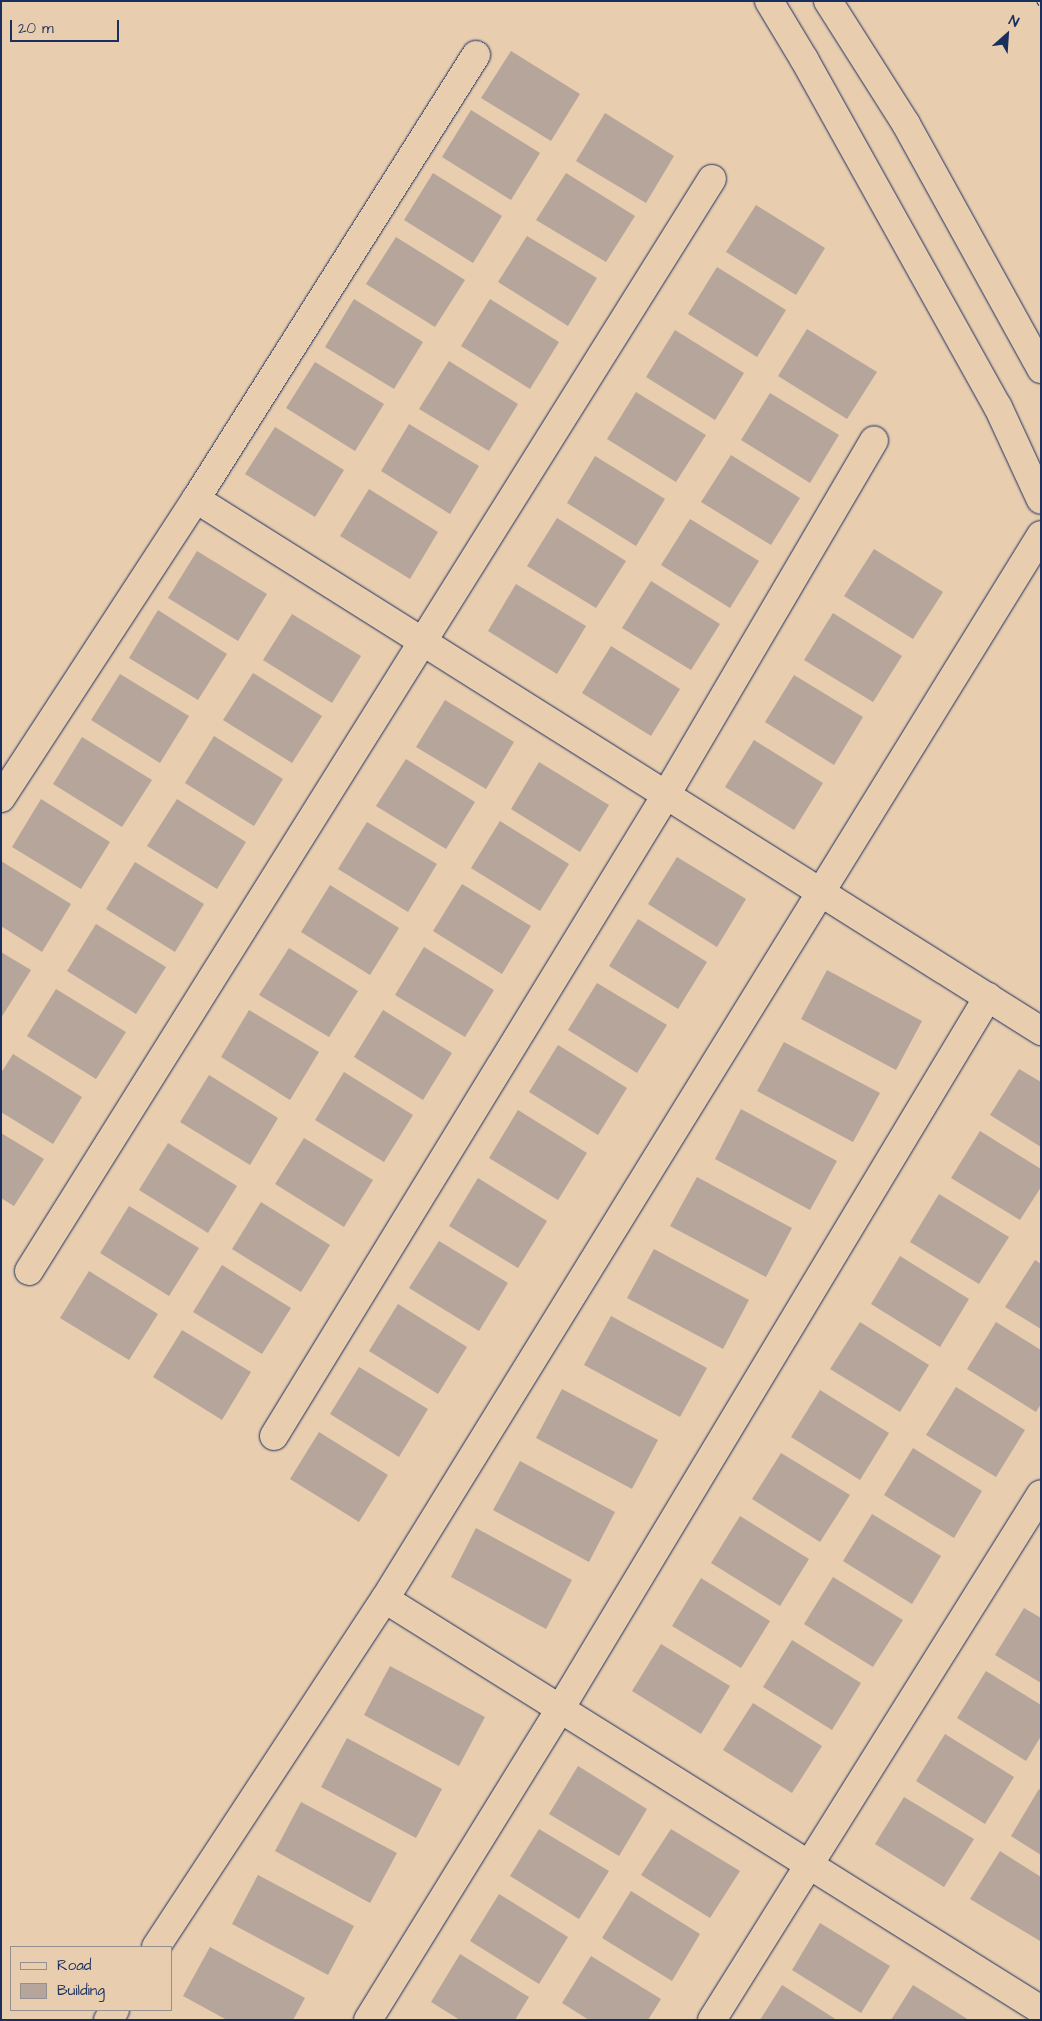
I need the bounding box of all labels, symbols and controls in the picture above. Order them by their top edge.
scale bar [12,10,121,42]
north arrow [982,10,1032,60]
text: N [1005,11,1022,32]
text: 20 m [18,18,54,39]
legend [10,1946,172,2011]
text: Road [57,1955,91,1976]
text: Building [57,1980,105,2001]

